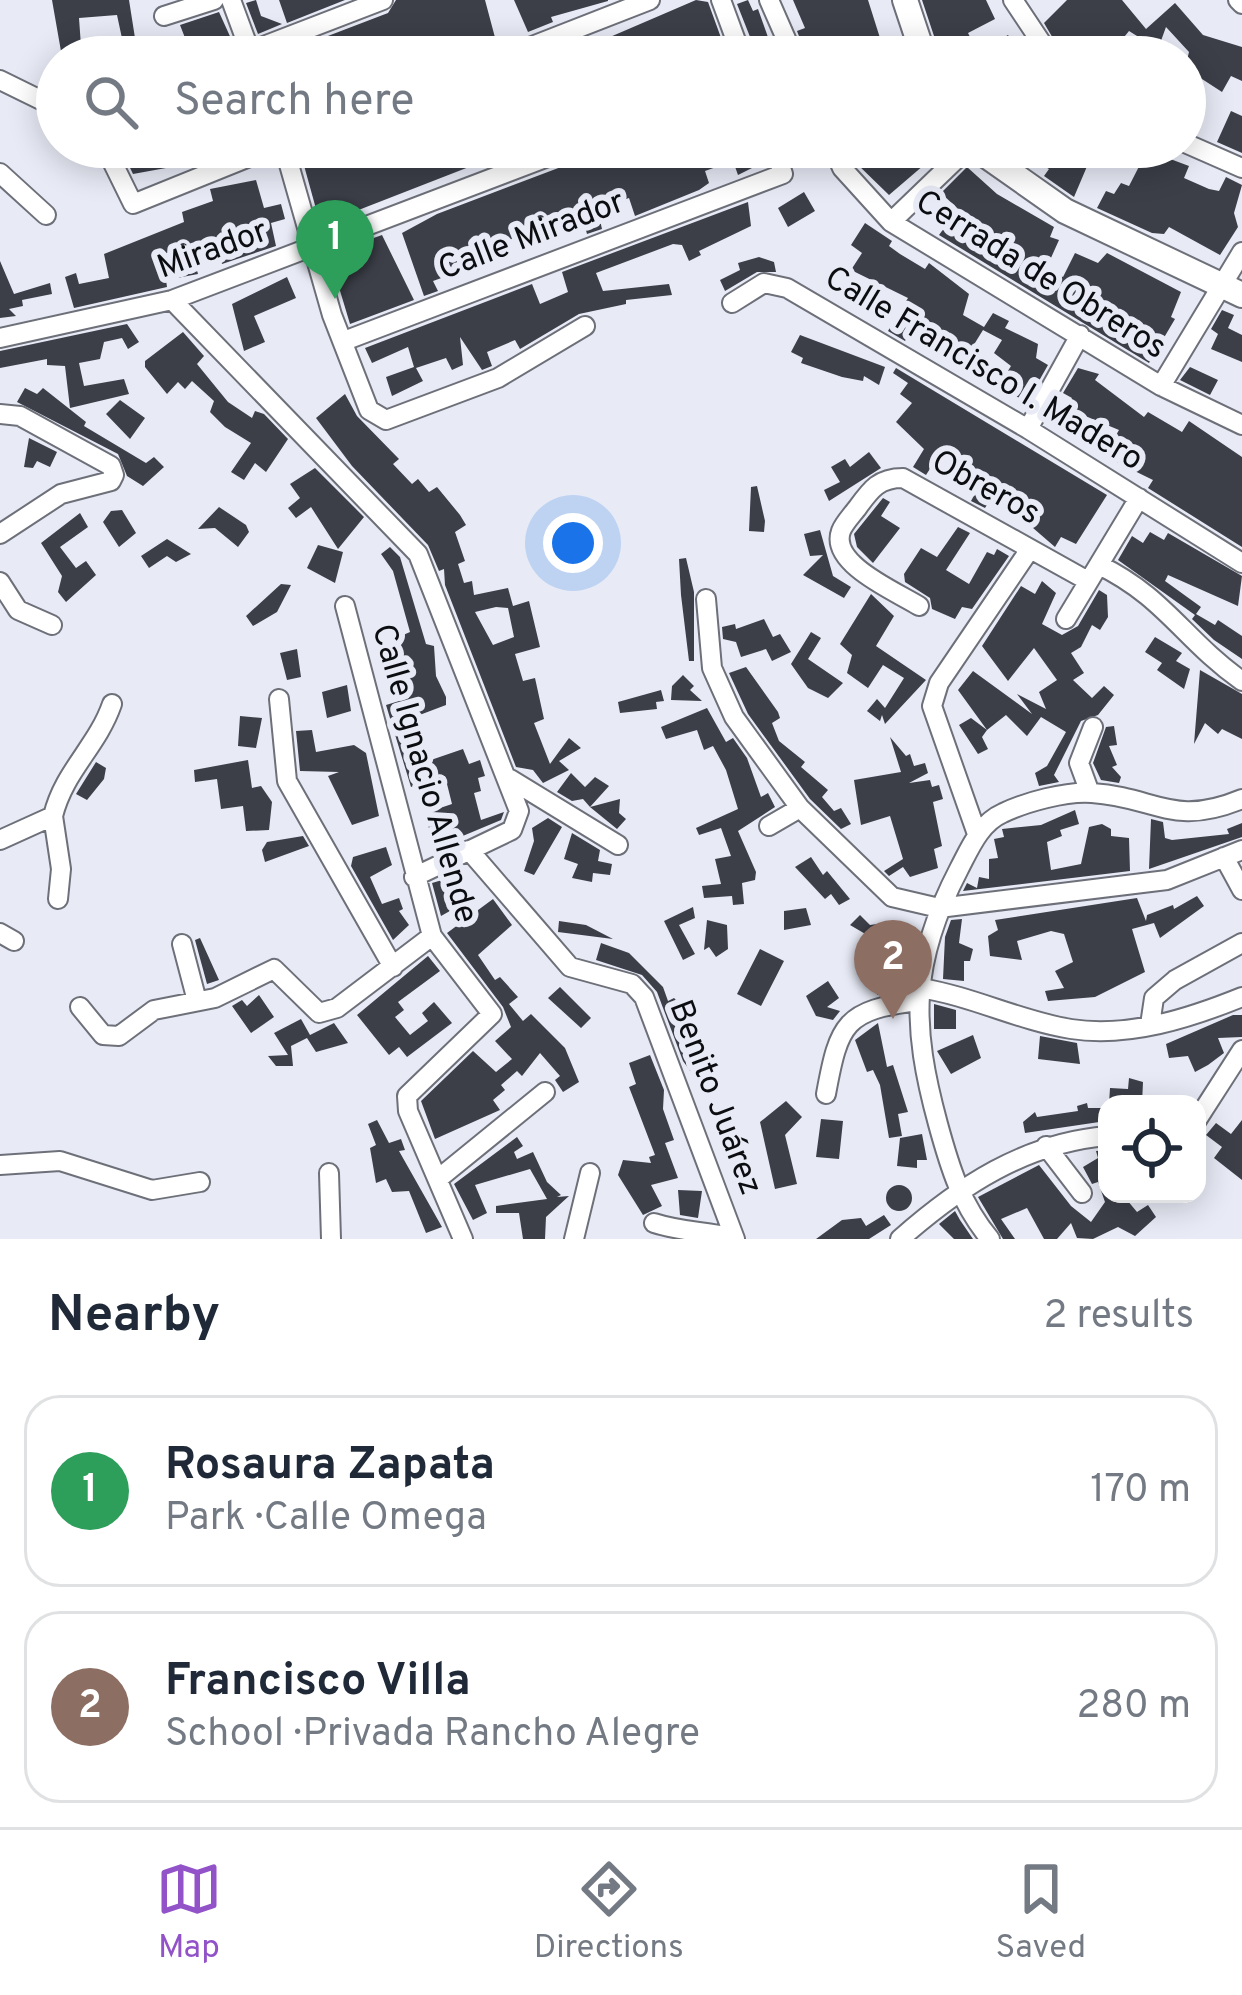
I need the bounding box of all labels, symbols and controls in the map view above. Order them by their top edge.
search box [36,36,1206,168]
icon: search [78,69,144,135]
text: Search here [174,74,414,131]
street label: Calle Mirador [433,182,631,292]
street label: Cerrada de Obreros [907,182,1173,370]
pin: 1 [296,200,374,299]
street label: Mirador [152,212,274,290]
street label: Calle Francisco I. Madero [816,258,1150,482]
street label: Obreros [923,442,1047,536]
your location [543,513,603,573]
street label: Calle Ignacio Allende [360,620,486,928]
pin: 2 [854,920,932,1019]
street label: Benito Juárez [658,995,770,1201]
map controls [1098,1095,1206,1203]
button: locate [1098,1095,1206,1203]
text: Nearby [48,1285,220,1350]
text: 2 results [1043,1293,1194,1342]
text: Rosaura Zapata [165,1438,495,1495]
text: 1 [82,1467,98,1516]
text: 170 m [1090,1467,1191,1516]
text: Park · Calle Omega [165,1495,487,1544]
text: Francisco Villa [165,1654,471,1711]
text: 2 [78,1683,102,1732]
text: 280 m [1076,1683,1191,1732]
text: School · Privada Rancho Alegre [165,1711,700,1760]
tab: Map [156,1856,222,1970]
tab: Directions [534,1856,684,1970]
tab: Saved [995,1856,1086,1970]

